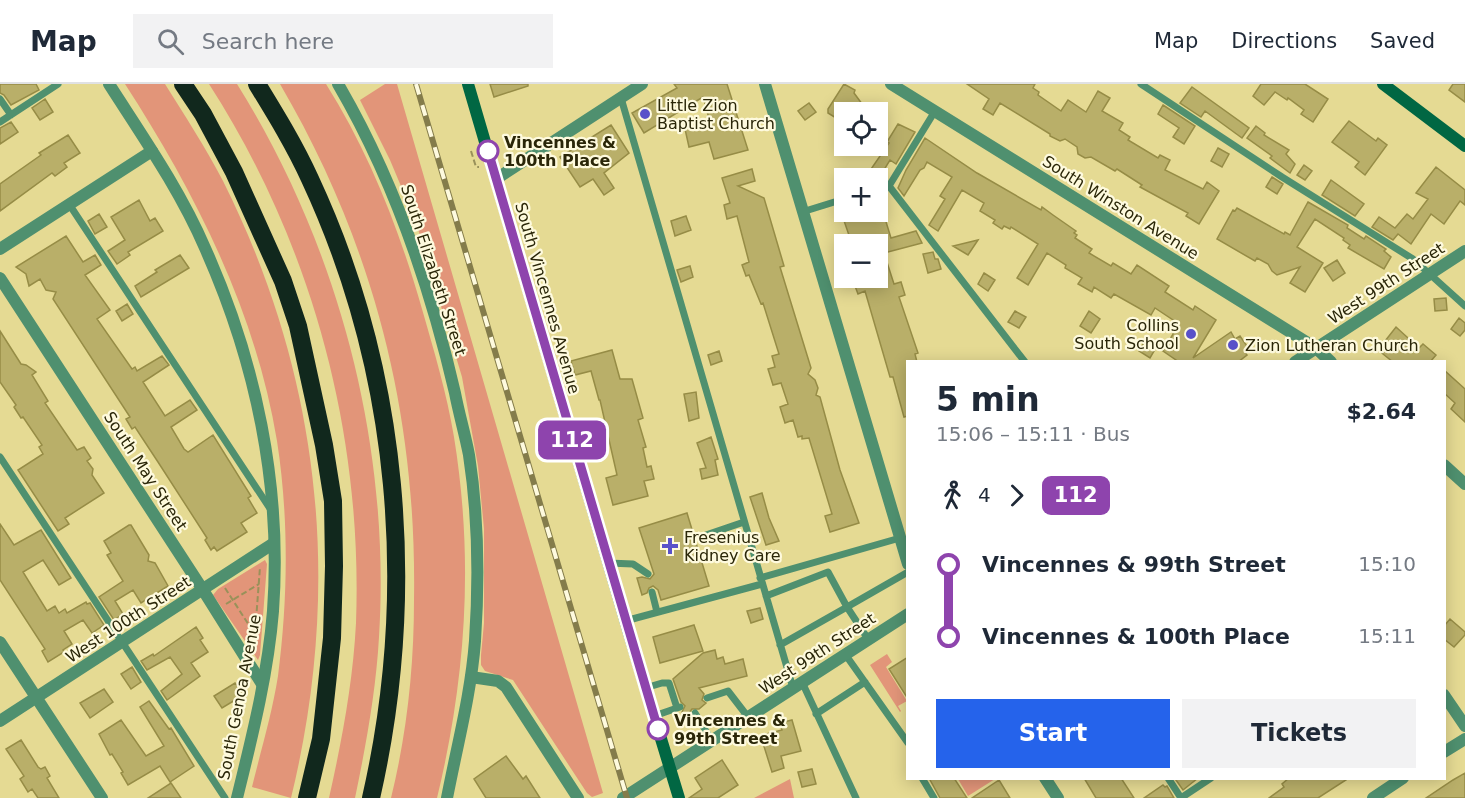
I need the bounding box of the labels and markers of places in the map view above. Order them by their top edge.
place label: Little Zion Baptist Church [657,96,775,133]
marker: Little Zion Baptist Church [638,107,652,121]
place label: Vincennes & 100th Place [504,133,616,170]
marker: Vincennes & 100th Place [477,140,499,162]
place label: Collins South School [1074,316,1179,353]
marker: Collins South School [1184,327,1198,341]
place label: Zion Lutheran Church [1245,336,1419,355]
marker: Zion Lutheran Church [1226,338,1240,352]
place label: Fresenius Kidney Care [684,528,781,565]
marker: Fresenius Kidney Care [661,537,679,555]
place label: Vincennes & 99th Street [674,711,786,748]
marker: Vincennes & 99th Street [647,718,669,740]

